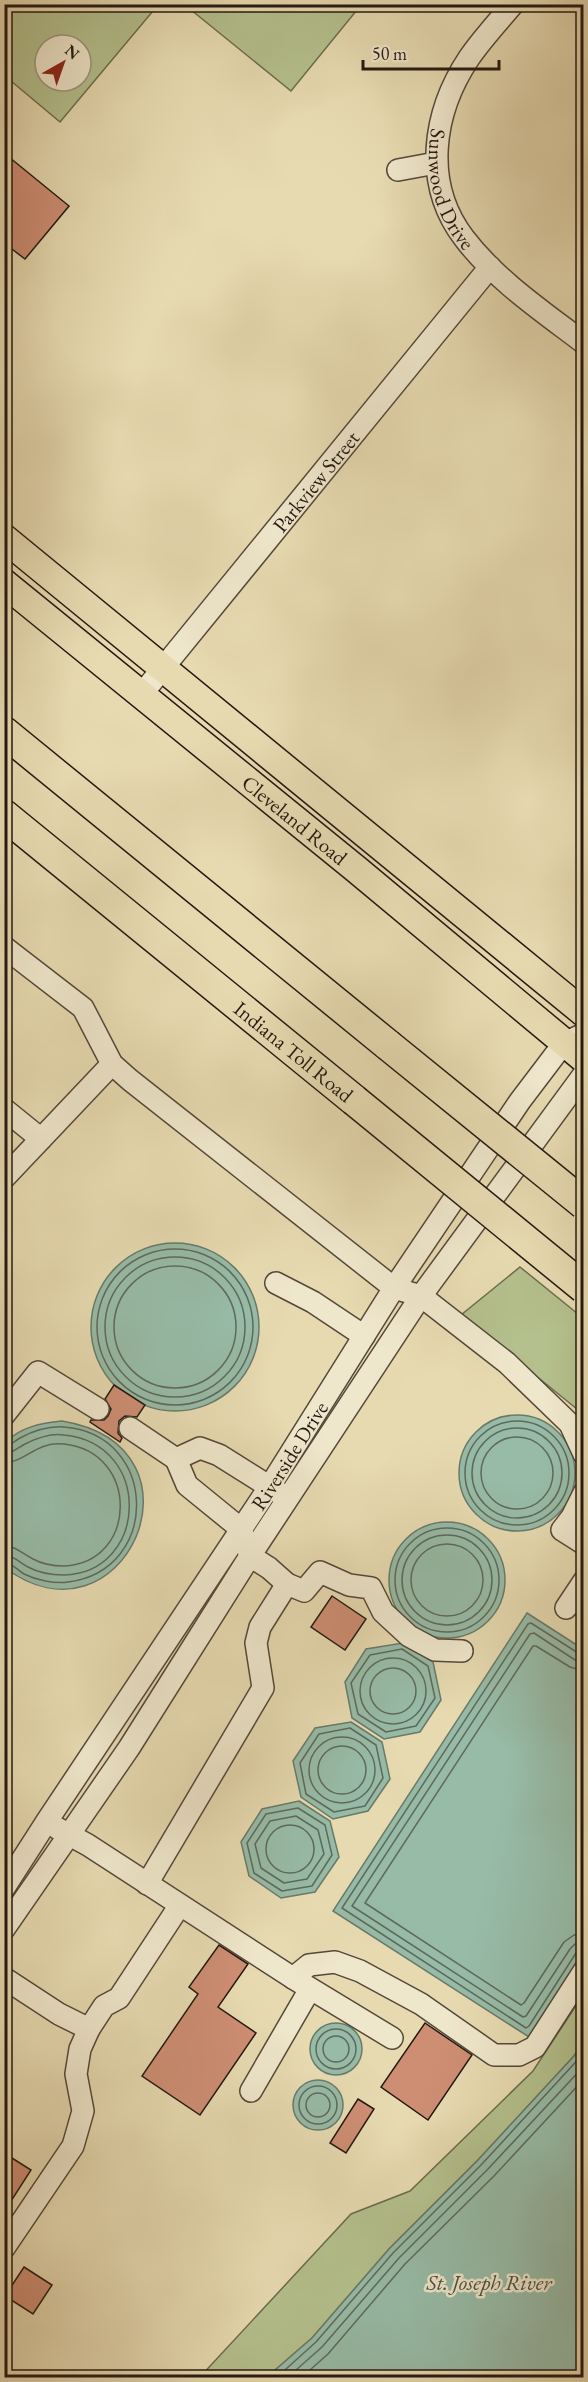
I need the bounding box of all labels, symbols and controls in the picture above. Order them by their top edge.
north arrow [33,33,93,93]
scale bar [363,33,500,71]
text: N [61,40,84,64]
text: 50 m [372,42,407,65]
street label: Sunwood Drive [423,127,481,255]
street label: Parkview Street [266,425,365,537]
street label: Cleveland Road [237,768,354,871]
street label: Indiana Toll Road [229,994,360,1108]
street label: Riverside Drive [244,1396,333,1515]
water label: St. Joseph River [425,2268,553,2297]

